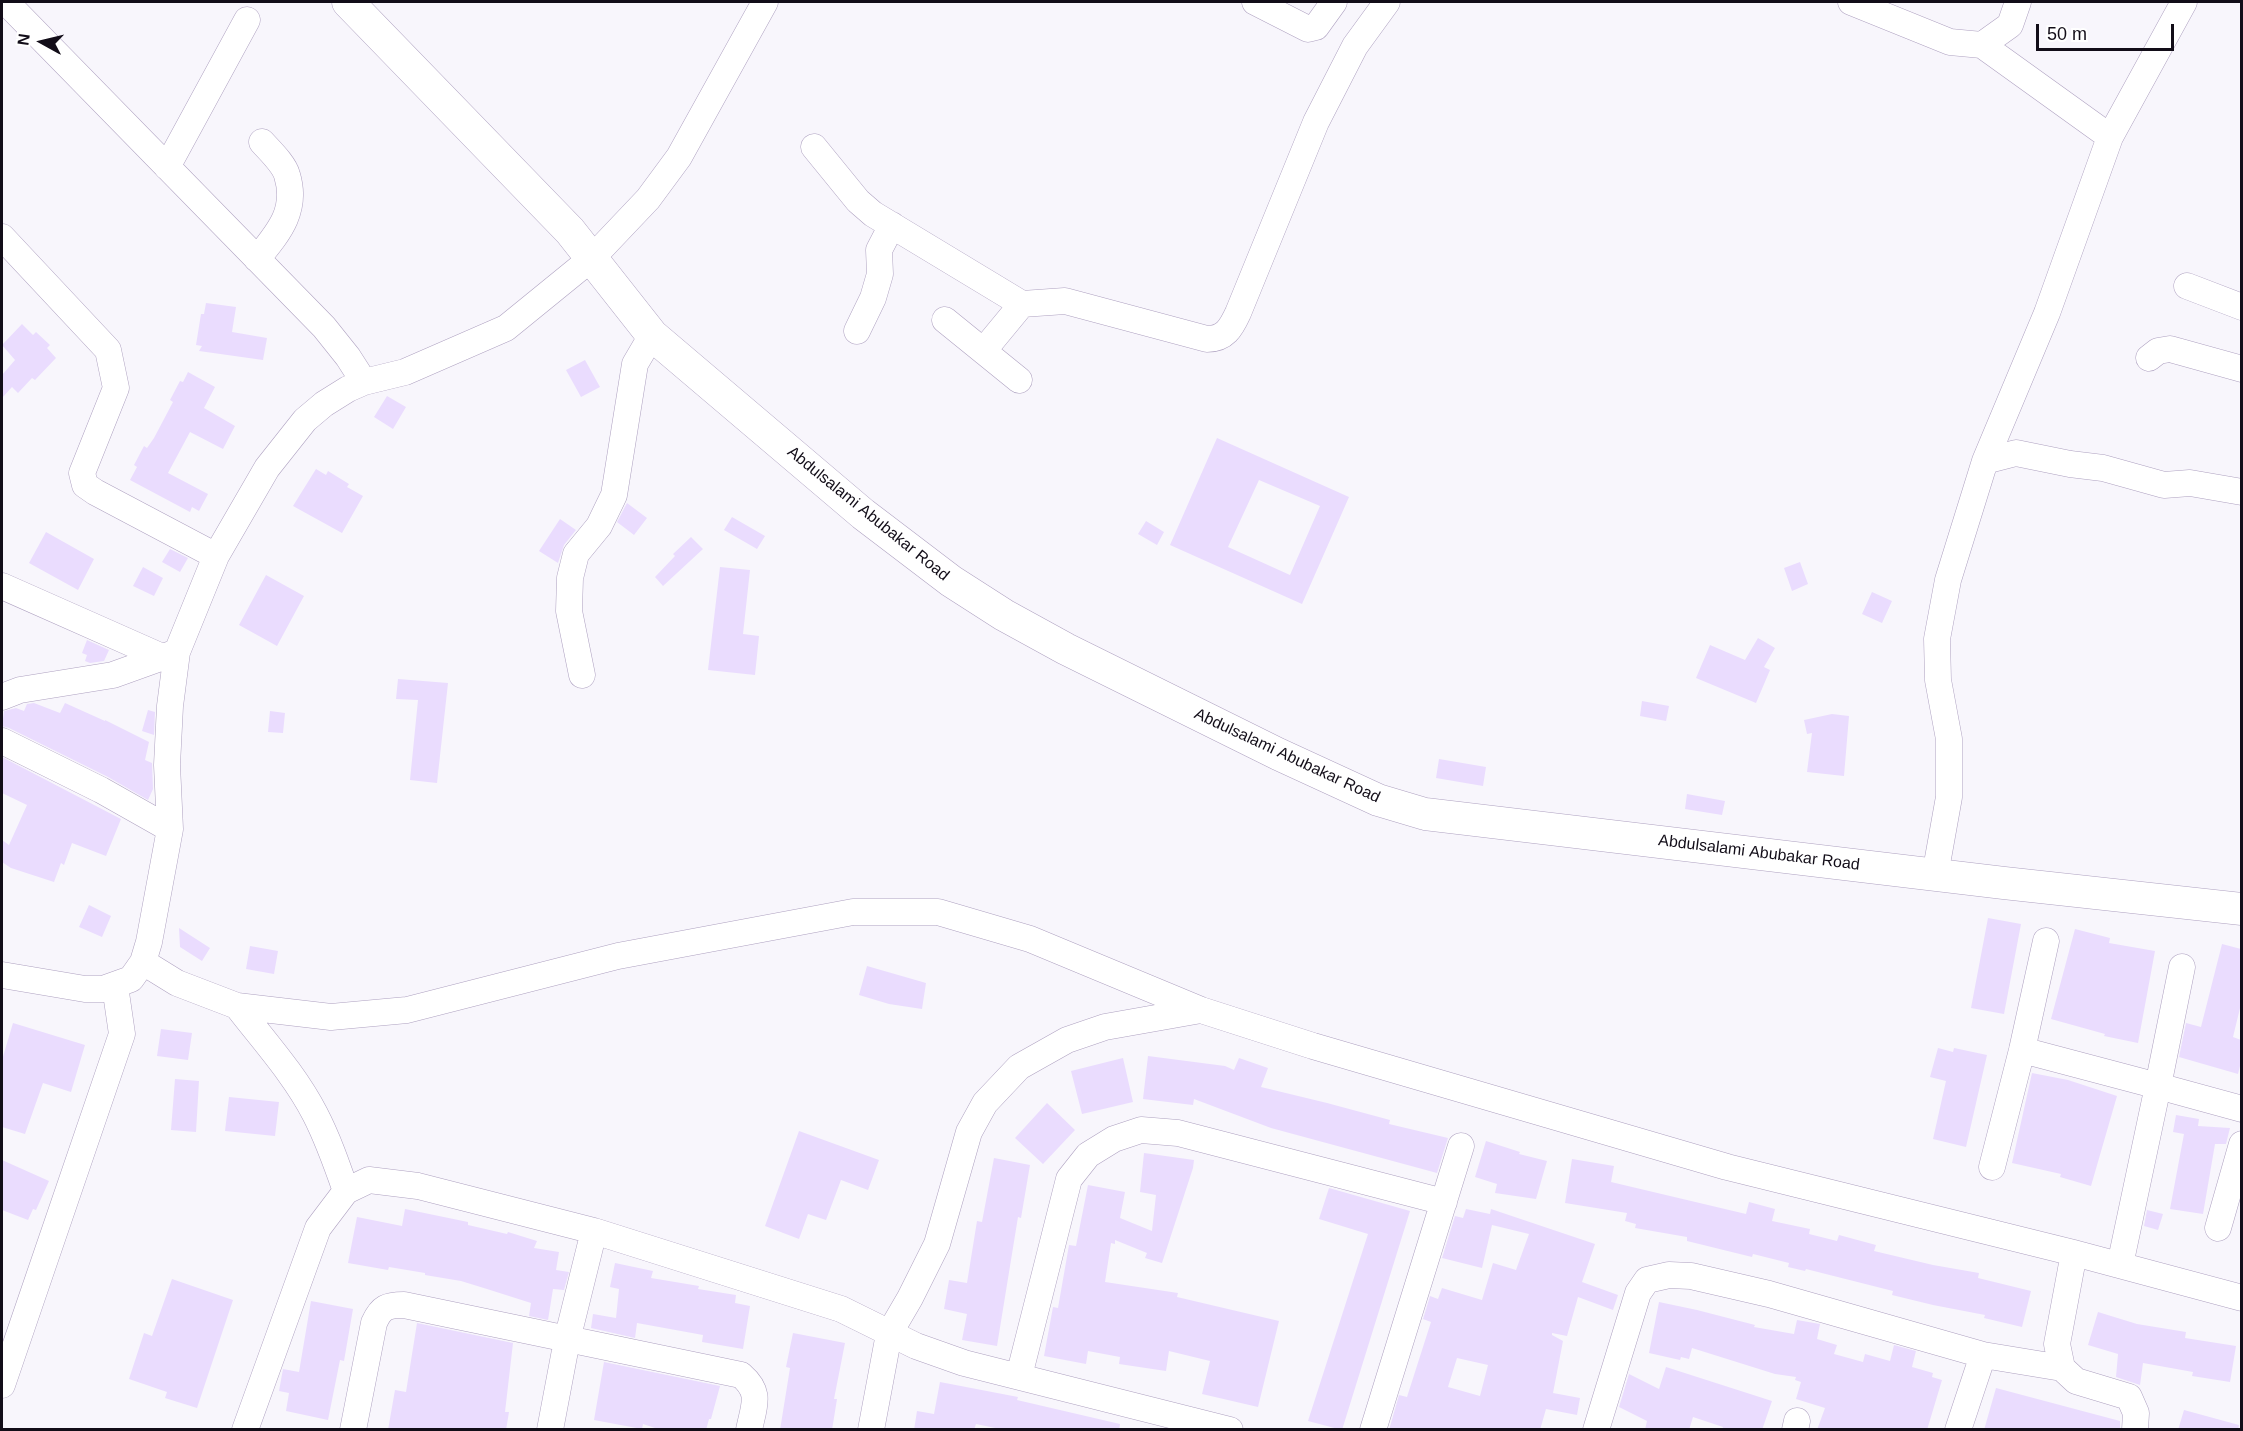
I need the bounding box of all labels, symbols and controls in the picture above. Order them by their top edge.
north arrow [12,12,72,72]
scale bar [2039,12,2177,50]
text: 50 m [2047,24,2087,44]
text: N [14,33,33,46]
street label: Abdulsalami Abubakar Road [783,443,953,585]
street label: Abdulsalami Abubakar Road [1191,704,1383,808]
street label: Abdulsalami Abubakar Road [1657,831,1861,875]

